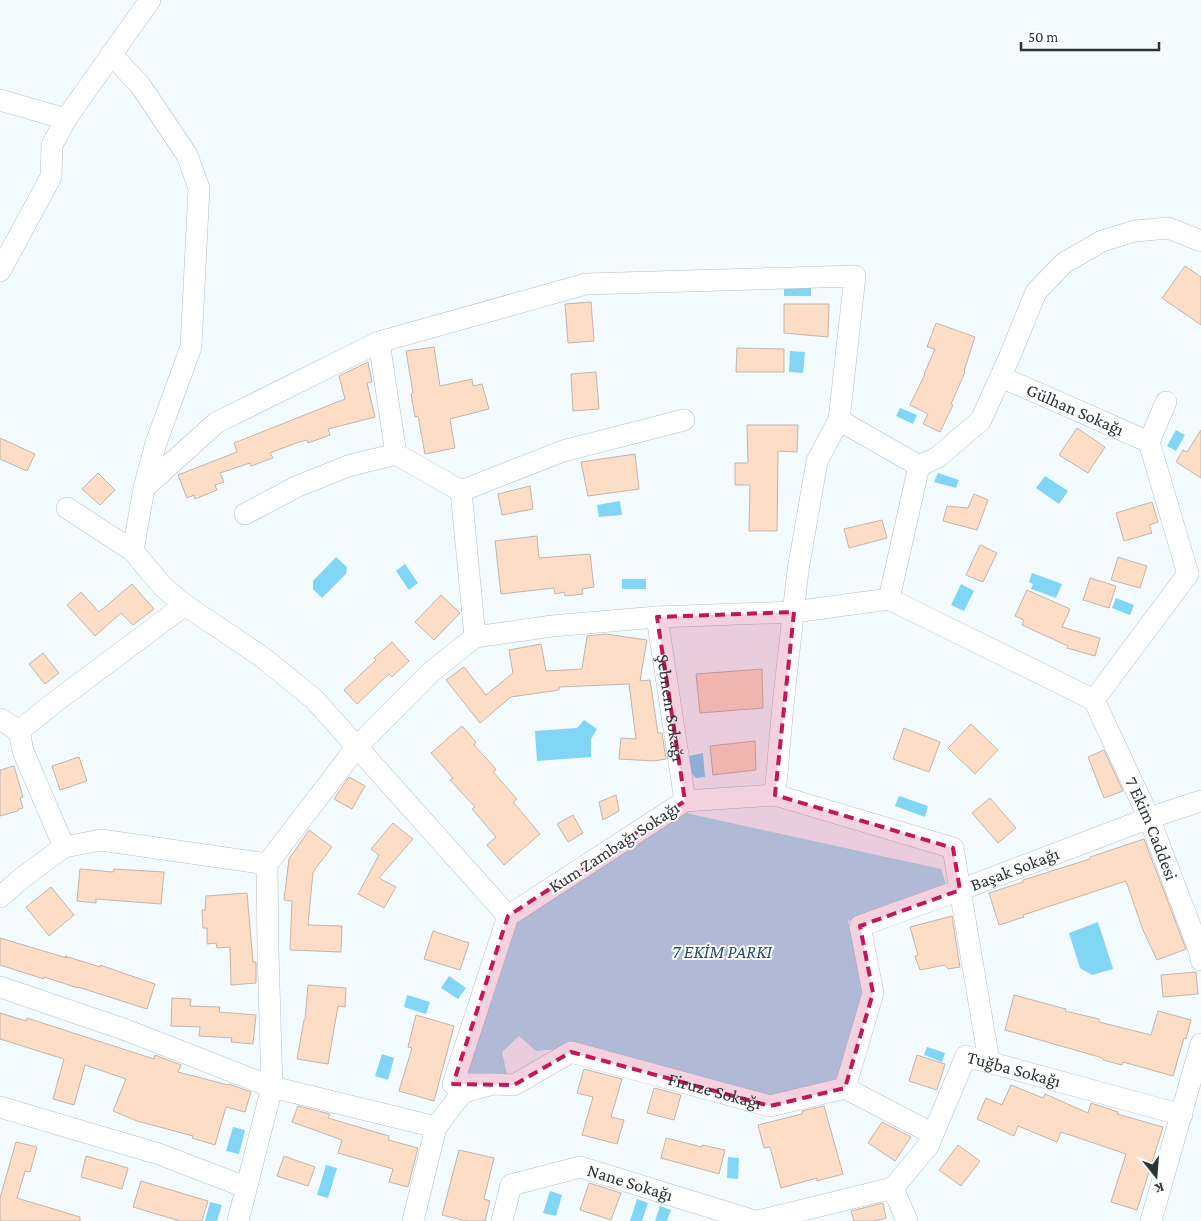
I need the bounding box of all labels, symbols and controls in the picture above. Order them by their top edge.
scale bar [1021,20,1158,52]
text: 50 m [1028,29,1058,45]
street label: Gülhan Sokağı [1023,379,1127,440]
street label: Şebnem Sokağı [653,653,689,763]
street label: 7 Ekim Caddesi [1121,774,1182,883]
street label: Kum Zambağı Sokağı [545,797,683,897]
street label: Başak Sokağı [968,843,1062,895]
park label: 7 EKİM PARKI [672,942,773,962]
street label: Tuğba Sokağı [965,1047,1063,1092]
street label: Firuze Sokağı [666,1069,764,1113]
north arrow [1131,1151,1181,1201]
street label: Nane Sokağı [585,1160,676,1205]
text: K [1152,1179,1166,1198]

